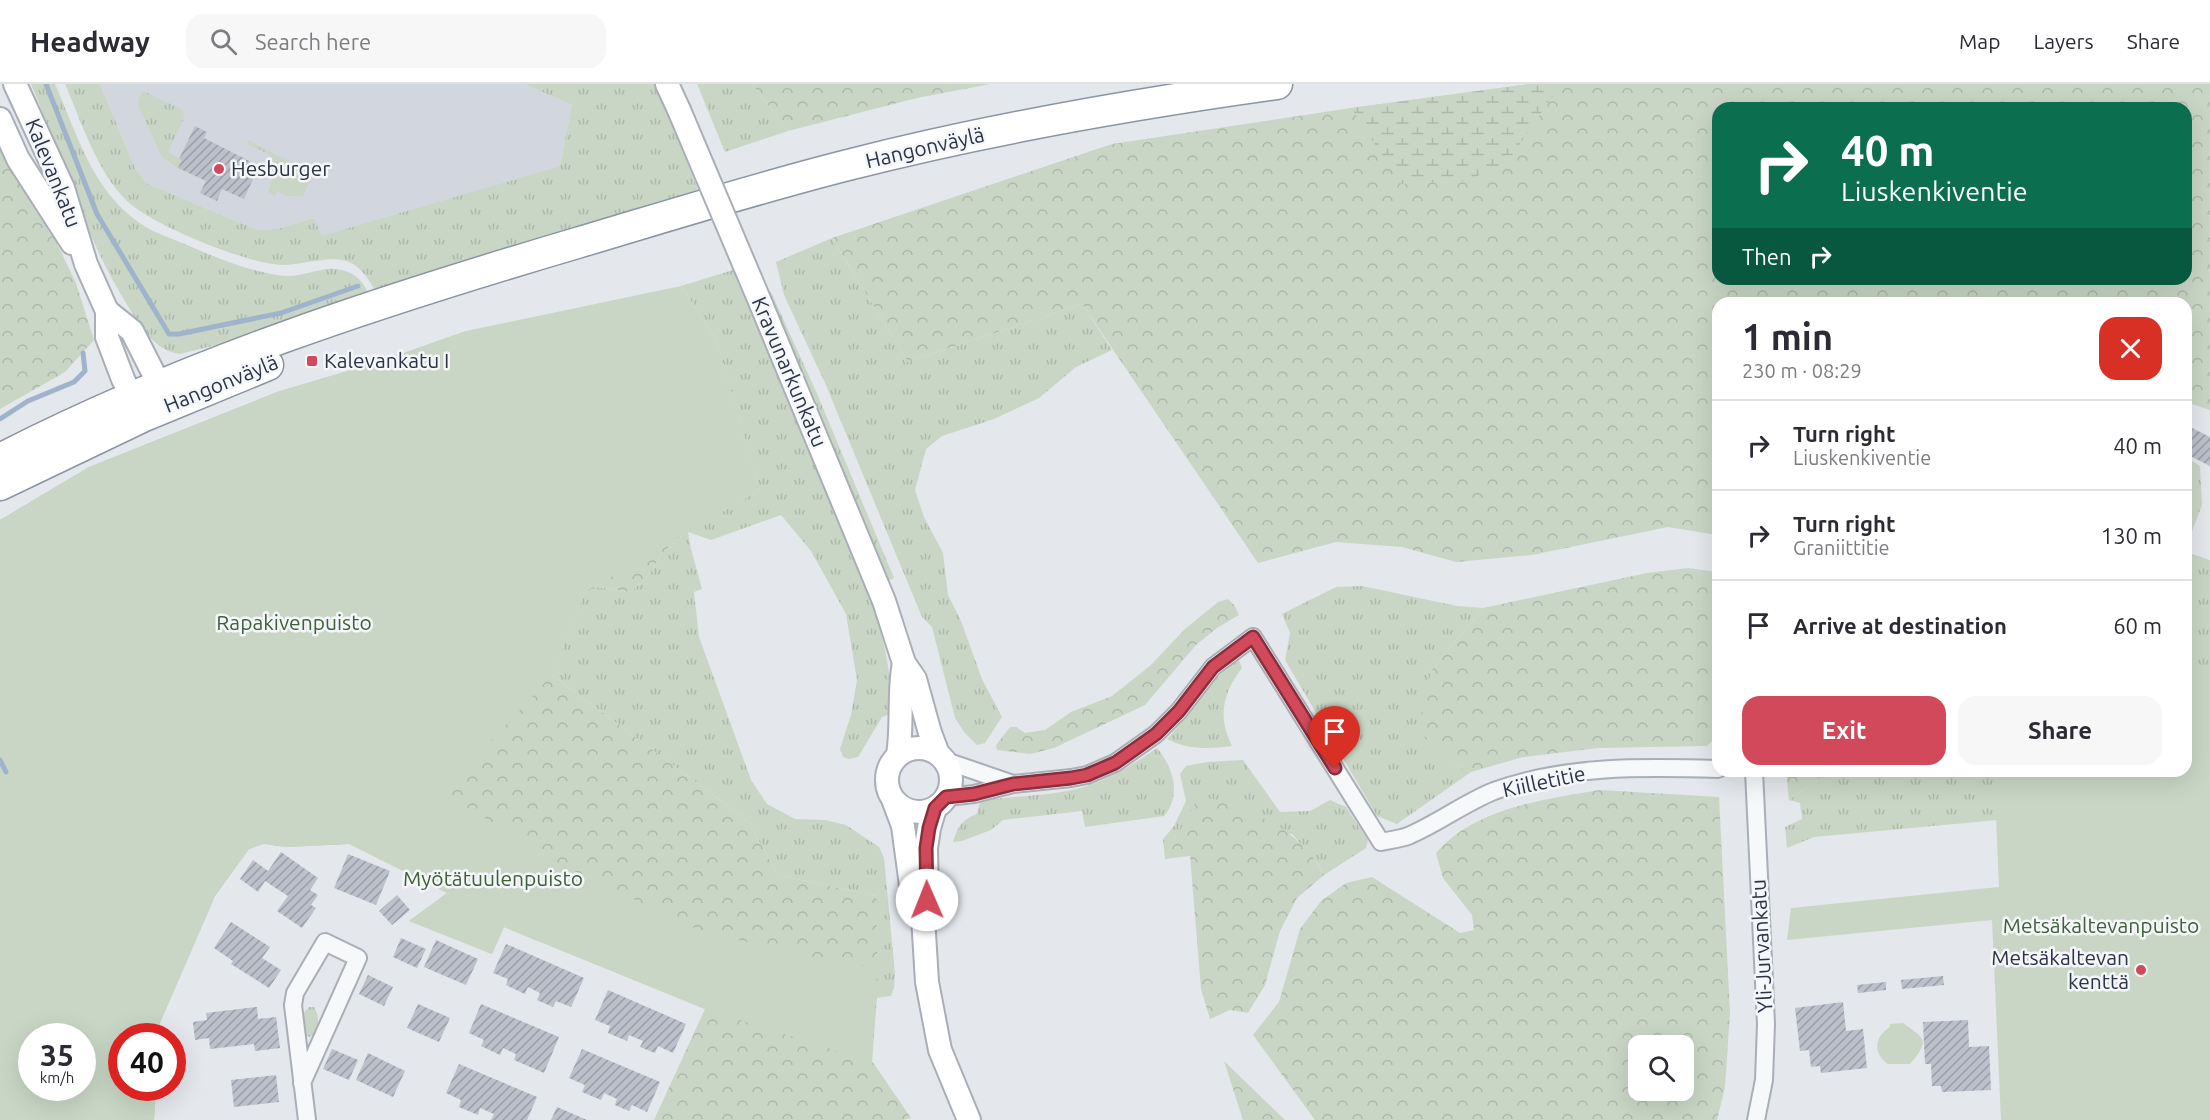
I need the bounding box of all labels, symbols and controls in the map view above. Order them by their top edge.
search box [186,14,606,68]
icon: search [207,25,240,58]
text: Headway [30,26,150,57]
text: Search here [255,29,371,54]
text: Map [1959,29,2000,53]
text: Layers [2033,29,2094,53]
text: Share [2127,29,2180,53]
street label: Kalevankatu [21,115,87,231]
street label: Hangonväylä [863,122,987,172]
icon: right [1742,126,1820,204]
text: 40 m [1841,127,1935,174]
place label: Hesburger [231,156,330,180]
marker: Hesburger [212,162,226,176]
text: Liuskenkiventie [1841,176,2028,206]
icon: right [1804,240,1837,273]
text: Then [1742,244,1792,269]
street label: Kravunarkunkatu [747,293,832,450]
text: 1 min [1742,316,1833,357]
button: close [2099,317,2162,380]
place label: Kalevankatu I [324,348,449,372]
street label: Hangonväylä [160,349,281,417]
marker: Kalevankatu I [305,354,319,368]
text: 230 m · 08:29 [1742,359,1862,382]
text: Turn right [1793,421,1895,446]
icon: right [1742,429,1775,462]
text: 40 m [2113,433,2162,458]
text: Liuskenkiventie [1793,446,1931,469]
text: Turn right [1793,511,1895,536]
icon: right [1742,519,1775,552]
text: 130 m [2101,523,2162,548]
text: Graniittitie [1793,536,1890,559]
icon: arrive [1742,609,1775,642]
park label: Rapakivenpuisto [216,610,372,634]
text: Arrive at destination [1793,613,2007,638]
text: 60 m [2113,613,2162,638]
button: Exit [1742,696,1946,765]
button: Share [1958,696,2162,765]
pin [1309,706,1360,768]
icon: arrive [1318,715,1351,748]
street label: Kiilletitie [1500,761,1588,802]
park label: Myötätuulenpuisto [403,866,583,890]
position arrow [895,868,959,932]
street label: Yli-Jurvankatu [1746,879,1776,1014]
park label: Metsäkaltevanpuisto [2003,913,2199,937]
place label: Metsäkaltevan kenttä [1991,945,2129,993]
marker: Metsäkaltevan kenttä [2134,963,2148,977]
speed limit sign: 40 [108,1023,186,1101]
map controls [1628,1035,1694,1101]
button: search [1628,1035,1694,1101]
text: 35 [40,1038,74,1072]
text: km/h [40,1069,74,1086]

